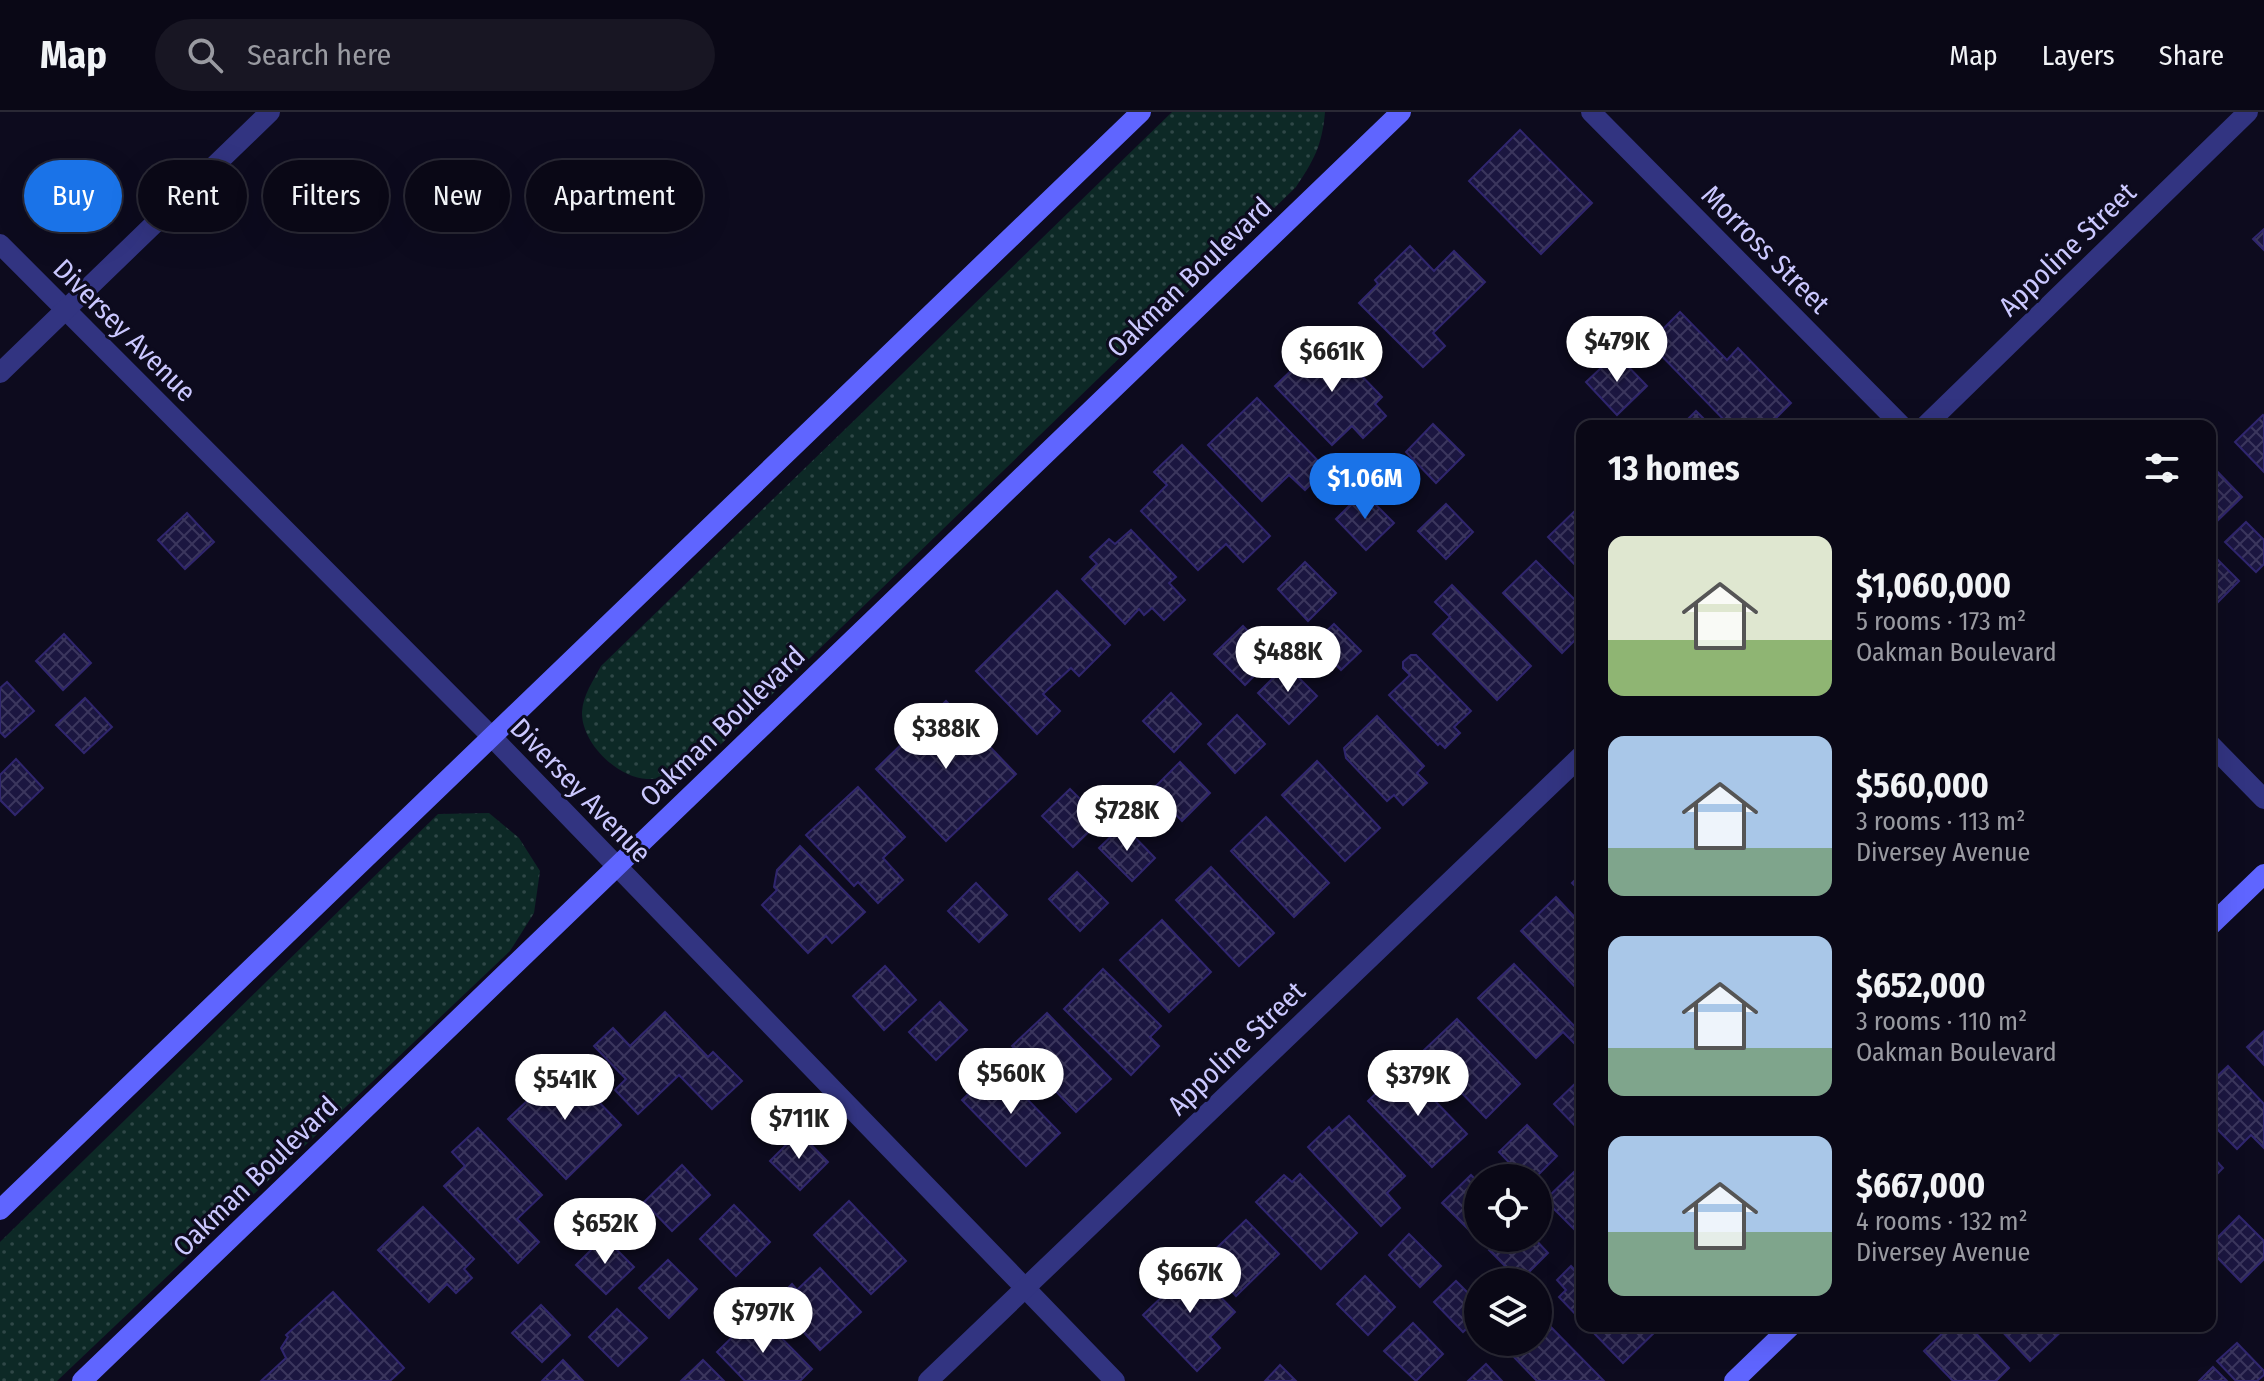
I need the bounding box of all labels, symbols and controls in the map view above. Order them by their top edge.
search box [155,19,715,91]
text: Map [40,32,107,78]
icon: search [183,33,227,77]
text: Search here [247,37,391,73]
text: Map [1949,39,1998,72]
text: Layers [2042,39,2115,72]
text: Share [2159,39,2224,72]
chip: Buy [24,160,122,232]
chip: Rent [138,160,247,232]
chip: Filters [263,160,389,232]
chip: New [405,160,510,232]
chip: Apartment [526,160,703,232]
street label: Appoline Street [1992,175,2143,323]
street label: Morross Street [1695,179,1837,321]
street label: Oakman Boulevard [1100,190,1279,364]
street label: Diversey Avenue [47,252,203,408]
pin: $479K [1561,316,1673,384]
pin: $661K [1276,326,1388,394]
text: $479K [1584,326,1650,357]
text: $661K [1300,336,1364,367]
icon: filters [2140,446,2184,490]
text: 13 homes [1608,448,1740,489]
pin: $1.06M [1300,453,1430,521]
text: $1.06M [1327,463,1403,494]
text: $1,060,000 [1856,565,2011,606]
icon: home [1672,568,1768,664]
text: 5 rooms · 173 m² [1856,606,2026,637]
pin: $488K [1232,626,1344,694]
text: $488K [1254,636,1322,667]
text: Oakman Boulevard [1856,637,2057,668]
street label: Oakman Boulevard [633,639,812,813]
pin: $388K [890,703,1002,771]
street label: Diversey Avenue [504,711,658,869]
text: $388K [912,713,980,744]
text: $560,000 [1856,765,1989,806]
icon: home [1672,768,1768,864]
pin: $728K [1071,785,1183,853]
text: $728K [1095,795,1159,826]
text: 3 rooms · 113 m² [1856,806,2025,837]
text: Diversey Avenue [1856,837,2030,868]
text: $652,000 [1856,965,1985,1006]
icon: home [1672,968,1768,1064]
street label: Appoline Street [1161,974,1312,1122]
text: 3 rooms · 110 m² [1856,1006,2027,1037]
text: Oakman Boulevard [1856,1037,2057,1068]
pin: $560K [955,1048,1067,1116]
pin: $379K [1362,1050,1474,1118]
pin: $541K [509,1054,621,1122]
text: $560K [977,1058,1045,1089]
text: $379K [1386,1060,1450,1091]
text: $541K [533,1064,597,1095]
street label: Oakman Boulevard [166,1089,345,1263]
pin: $711K [743,1093,855,1161]
text: $711K [769,1103,829,1134]
map controls [1464,1164,1552,1356]
button: locate [1464,1164,1552,1252]
text: $667,000 [1856,1165,1985,1206]
icon: home [1672,1168,1768,1264]
pin: $652K [549,1198,661,1266]
text: 4 rooms · 132 m² [1856,1206,2028,1237]
text: $652K [572,1208,638,1239]
text: Diversey Avenue [1856,1237,2030,1268]
pin: $667K [1134,1247,1246,1315]
text: $667K [1157,1257,1223,1288]
button: layers [1464,1268,1552,1356]
pin: $797K [707,1287,819,1355]
text: $797K [732,1297,794,1328]

